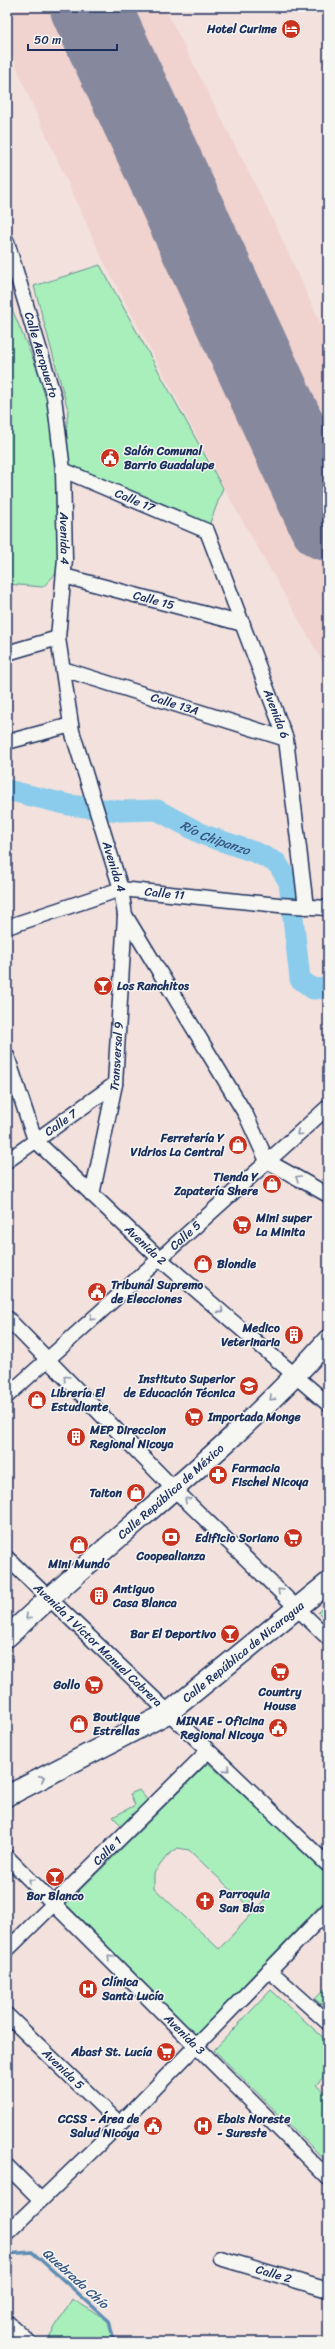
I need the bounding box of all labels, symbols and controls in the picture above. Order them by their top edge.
place label: Hotel Curime [206,18,278,40]
hotel icon: Hotel Curime [280,18,302,40]
scale bar [28,26,117,52]
text: 50 m [34,29,61,51]
street label: Calle Aeropuerto [18,309,65,401]
place label: Salón Comunal Barrio Guadalupe [123,440,215,476]
public building icon: Salón Comunal Barrio Guadalupe [99,447,121,469]
street label: Calle 17 [111,482,159,519]
street label: Avenida 4 [53,511,76,566]
street label: Calle 15 [131,584,177,616]
street label: Avenida 6 [257,685,296,742]
street label: Calle 13A [148,686,202,722]
water label: Río Chipanzo [176,814,255,862]
street label: Avenida 4 [96,837,133,895]
street label: Calle 11 [144,880,186,906]
bar icon: Los Ranchitos [92,975,114,997]
place label: Los Ranchitos [117,975,190,997]
street label: Transversal 9 [103,1021,130,1093]
street label: Calle 7 [39,1102,83,1142]
place label: Ferretería Y Vidrios La Central [131,1127,225,1163]
one-way arrow [296,1128,304,1135]
shop icon: Ferretería Y Vidrios La Central [227,1134,249,1156]
place label: Tienda Y Zapatería Shere [173,1166,259,1202]
shop icon: Tienda Y Zapatería Shere [261,1173,283,1195]
one-way arrow [294,1176,302,1183]
place label: Mini super La Minita [255,1207,312,1243]
supermarket icon: Mini super La Minita [231,1214,253,1236]
street label: Calle 5 [164,1215,206,1256]
street label: Avenida 2 [118,1219,172,1271]
shop icon: Blondie [192,1253,214,1275]
place label: Blondie [217,1253,256,1275]
place label: Tribunal Supremo de Elecciones [111,1274,203,1310]
public building icon: Tribunal Supremo de Elecciones [86,1281,108,1303]
one-way arrow [216,1306,223,1313]
one-way arrow [90,1313,97,1320]
place label: Medico Veterinaria [221,1317,281,1353]
building icon: Medico Veterinaria [283,1324,305,1346]
place label: Instituto Superior de Educación Técnica [123,1368,236,1404]
one-way arrow [63,1375,71,1383]
school or university icon: Instituto Superior de Educación Técnica [238,1375,260,1397]
place label: Librería El Estudiante [51,1382,109,1418]
shop icon: Librería El Estudiante [26,1389,48,1411]
one-way arrow [269,1394,277,1401]
supermarket icon: Importada Monge [183,1406,205,1428]
place label: Importada Monge [207,1406,302,1428]
place label: MEP Direccion Regional Nicoya [89,1419,174,1455]
building icon: MEP Direccion Regional Nicoya [65,1426,87,1448]
street label: Calle República de México [112,1438,229,1545]
place label: Farmacia Fischel Nicoya [231,1457,309,1493]
pharmacy icon: Farmacia Fischel Nicoya [207,1464,229,1486]
place label: Taiton [89,1482,123,1504]
shop icon: Taiton [125,1482,147,1504]
one-way arrow [184,1498,192,1505]
bank icon: Coopealianza [160,1526,182,1548]
place label: Edificio Soriano [195,1527,280,1549]
supermarket icon: Edificio Soriano [282,1527,304,1549]
shop icon: Mini Mundo [68,1534,90,1556]
place label: Coopealianza [136,1545,205,1567]
place label: Mini Mundo [47,1553,111,1575]
street label: Avenida 1 Víctor Manuel Cabrera [28,1577,168,1713]
place label: Antiguo Casa Blanca [112,1578,177,1614]
building icon: Antiguo Casa Blanca [88,1585,110,1607]
one-way arrow [277,1588,285,1595]
street label: Calle República de Nicaragua [177,1595,310,1709]
one-way arrow [25,1612,33,1620]
place label: Bar El Deportivo [130,1623,217,1645]
bar icon: Bar El Deportivo [219,1623,241,1645]
supermarket icon: Country House [269,1661,291,1683]
place label: Gollo [52,1674,81,1696]
supermarket icon: Gollo [83,1674,105,1696]
place label: Country House [258,1681,302,1717]
place label: Boutique Estrellas [93,1706,141,1742]
place label: MINAE - Oficina Regional Nicoya [175,1710,265,1746]
shop icon: Boutique Estrellas [68,1713,90,1735]
public building icon: MINAE - Oficina Regional Nicoya [267,1717,289,1739]
one-way arrow [222,1764,230,1772]
one-way arrow [37,1775,45,1783]
street label: Calle 1 [87,1831,127,1871]
bar icon: Bar Blanco [44,1866,66,1888]
one-way arrow [28,1878,36,1885]
place label: Parroquia San Blas [218,1883,271,1919]
place label: Bar Blanco [26,1885,84,1907]
church icon: Parroquia San Blas [194,1890,216,1912]
one-way arrow [107,1955,115,1963]
place label: Clínica Santa Lucía [101,1971,164,2007]
hospital icon: Clínica Santa Lucía [77,1978,99,2000]
street label: Avenida 3 [158,2008,211,2061]
place label: Abast St. Lucía [70,2041,153,2063]
supermarket icon: Abast St. Lucía [155,2041,177,2063]
street label: Avenida 5 [36,2042,90,2095]
place label: CCSS - Área de Salud Nicoya [57,2108,140,2144]
place label: Ebais Noreste - Sureste [217,2108,291,2144]
public building icon: CCSS - Área de Salud Nicoya [142,2115,164,2137]
hospital icon: Ebais Noreste - Sureste [192,2115,214,2137]
water label: Quebrada Chío [37,2242,115,2316]
street label: Calle 2 [253,2258,294,2290]

